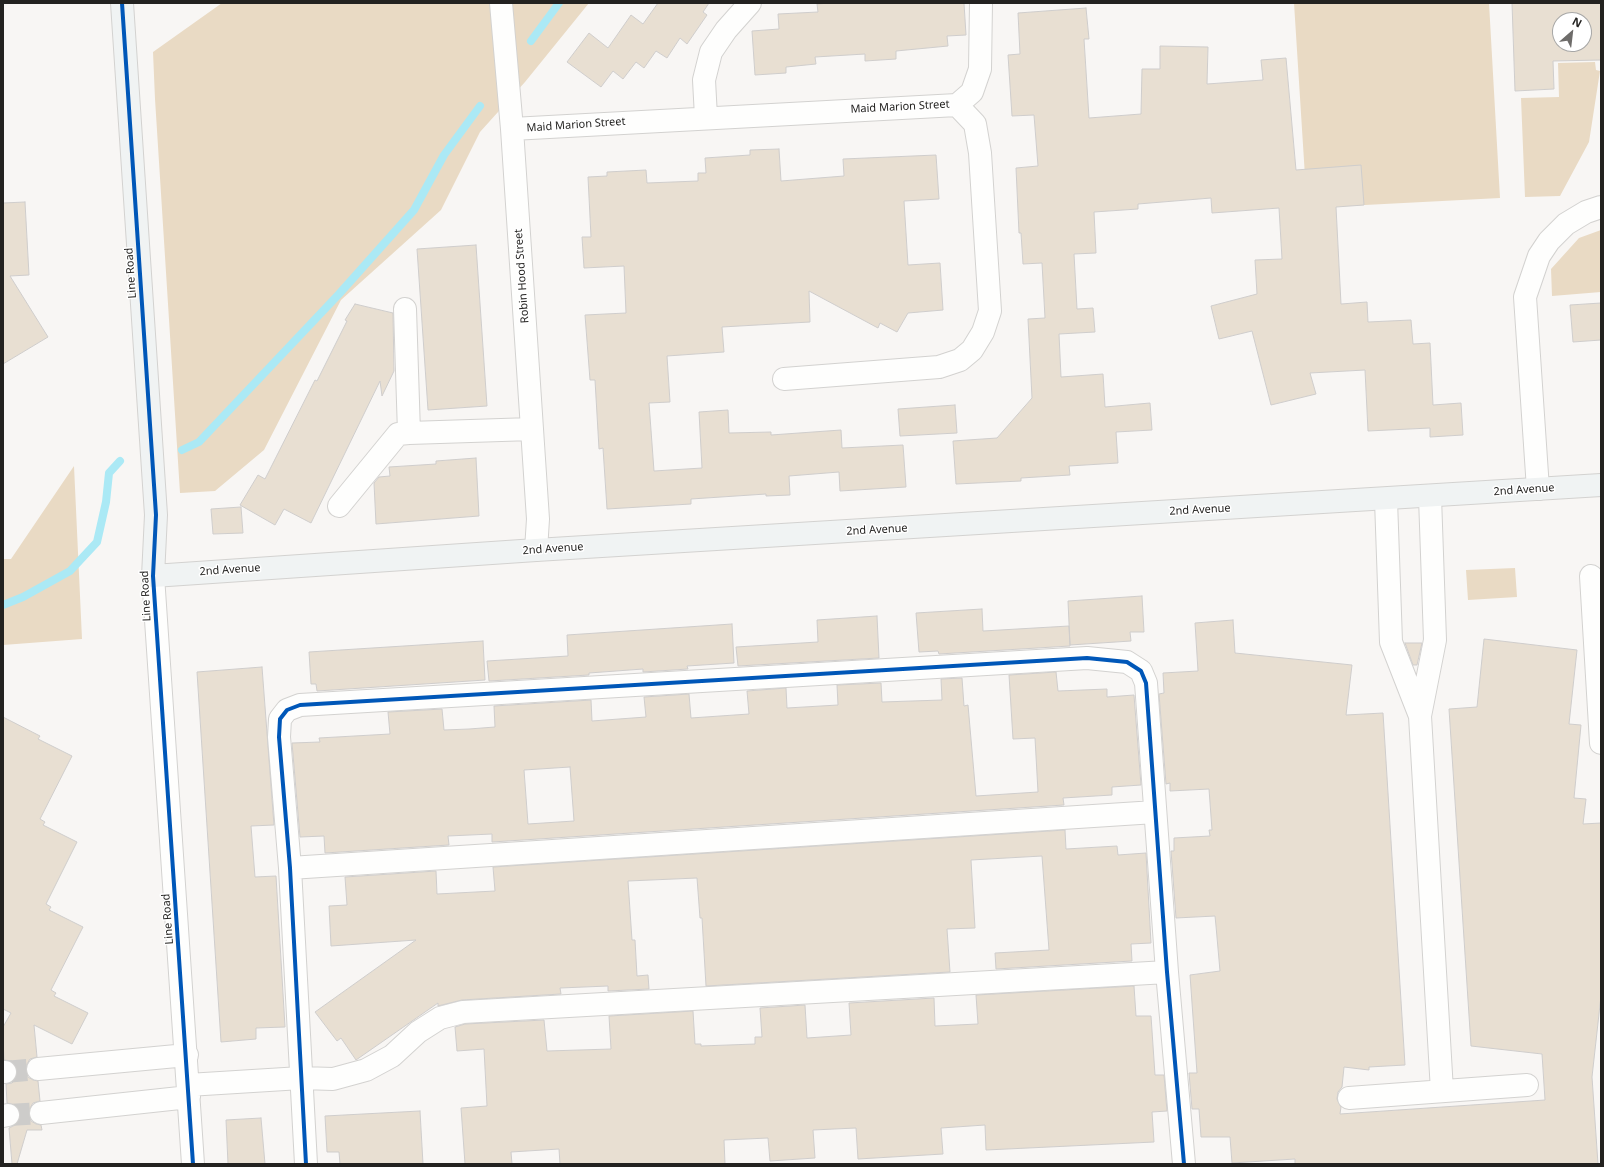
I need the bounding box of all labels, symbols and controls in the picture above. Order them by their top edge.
north arrow [1552,12,1592,52]
text: N [1570,13,1585,31]
street label: Maid Marion Street [850,98,950,116]
street label: Maid Marion Street [526,115,626,135]
street label: Robin Hood Street [512,228,532,324]
street label: Line Road [123,247,139,299]
street label: 2nd Avenue [1493,481,1555,499]
street label: 2nd Avenue [1169,502,1231,518]
street label: 2nd Avenue [846,522,908,538]
street label: 2nd Avenue [522,540,584,558]
street label: 2nd Avenue [199,561,261,579]
street label: Line Road [138,570,154,622]
street label: Line Road [160,893,176,945]

